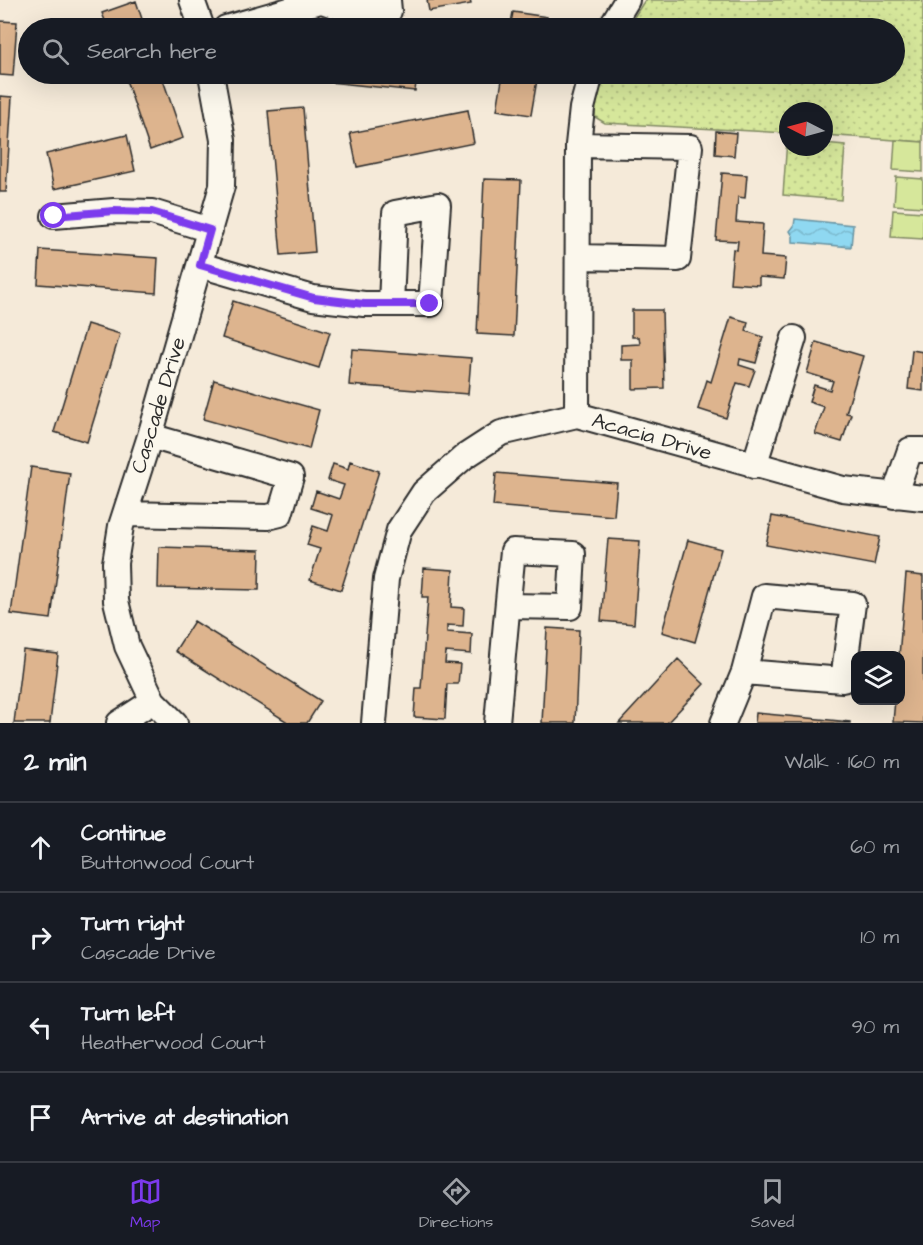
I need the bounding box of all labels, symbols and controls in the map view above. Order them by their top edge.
search box [18,18,905,84]
icon: search [39,35,72,68]
text: Search here [87,36,217,67]
north arrow [779,102,833,156]
route start [40,202,66,228]
route end [416,290,442,316]
street label: Cascade Drive [124,333,193,477]
street label: Acacia Drive [588,406,715,467]
map controls [851,651,905,705]
button: layers [851,651,905,705]
text: 2 min [24,744,86,780]
text: Walk · 160 m [784,748,899,776]
text: Continue [81,818,166,849]
icon: ahead [24,831,57,864]
text: 60 m [850,833,899,861]
text: Buttonwood Court [81,849,254,877]
text: Turn right [81,908,184,939]
icon: right [24,921,57,954]
text: 10 m [860,923,899,951]
text: Cascade Drive [81,939,216,967]
text: Turn left [81,998,175,1029]
icon: left [24,1011,57,1044]
text: 90 m [851,1013,899,1041]
text: Heatherwood Court [81,1029,266,1057]
icon: arrive [24,1101,57,1134]
text: Arrive at destination [81,1102,288,1133]
tab: Map [129,1175,162,1233]
tab: Directions [419,1175,493,1233]
tab: Saved [751,1175,794,1233]

